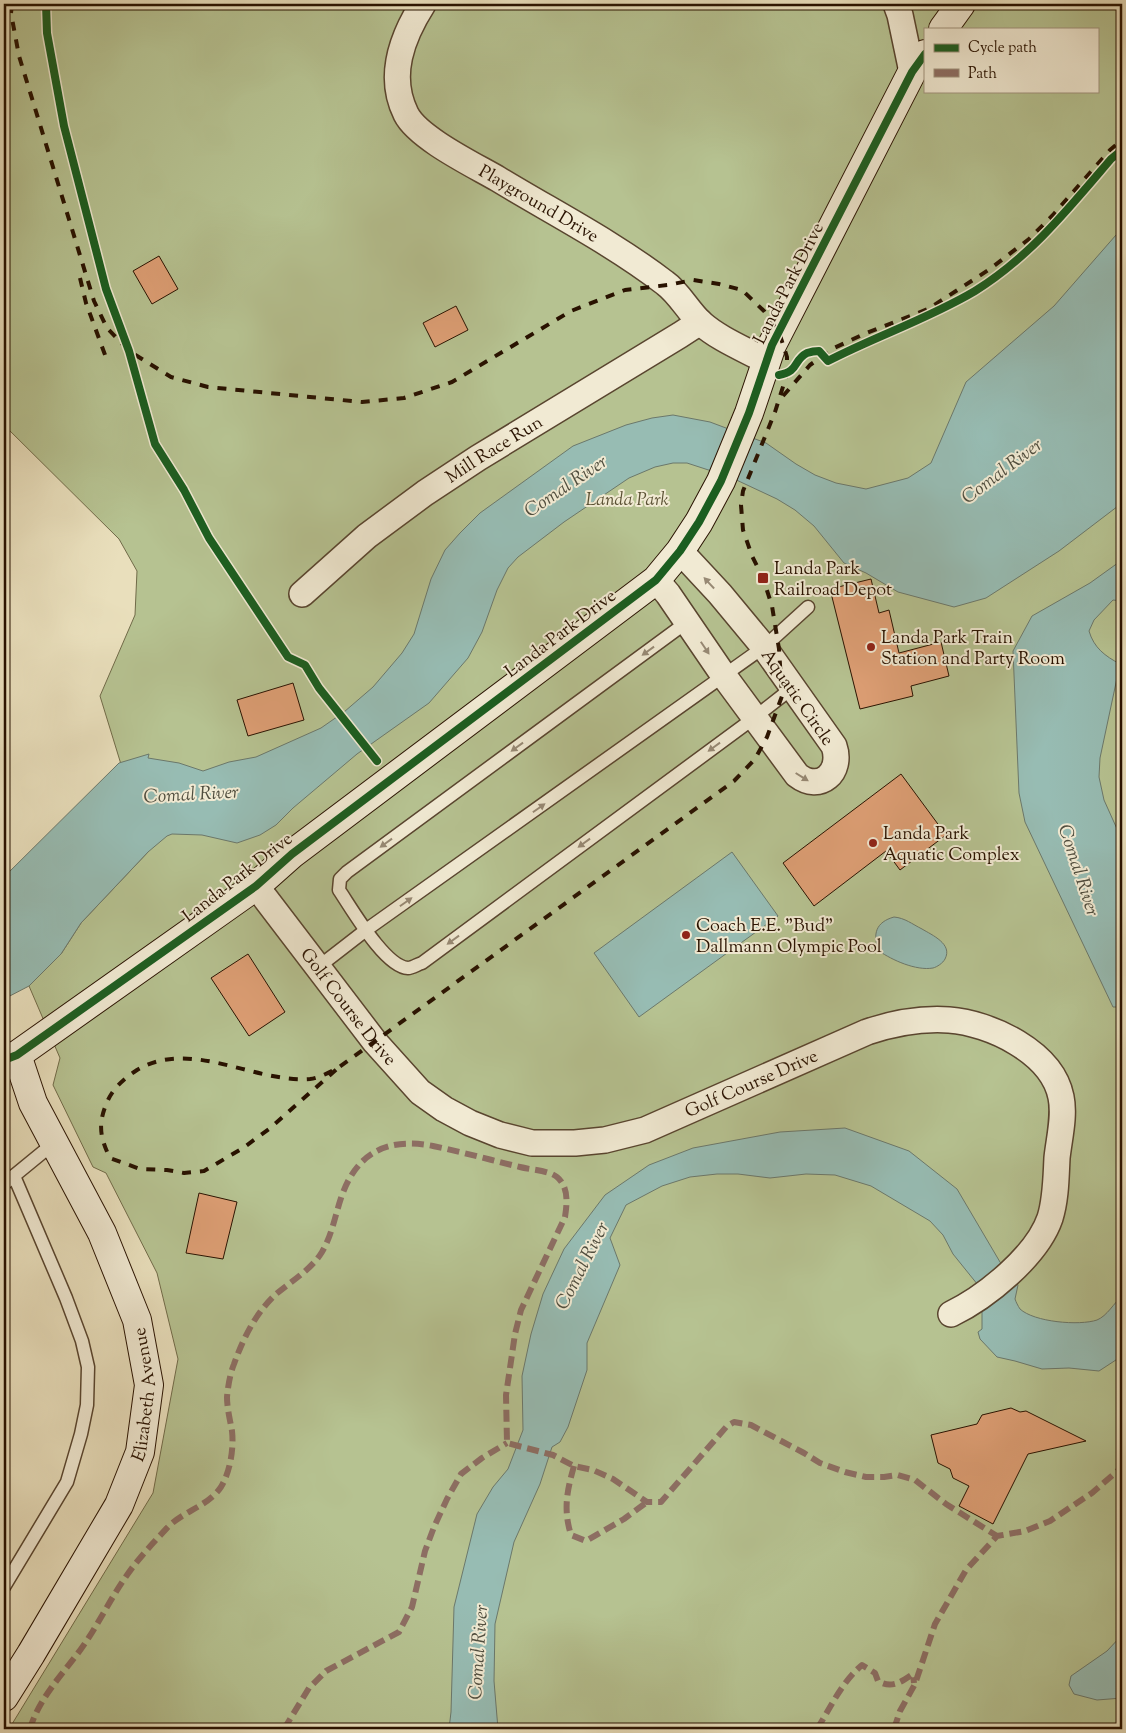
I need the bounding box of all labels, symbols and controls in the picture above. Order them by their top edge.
legend [924,28,1098,92]
text: Cycle path [968,38,1037,59]
text: Path [968,64,997,85]
street label: Playground Drive [473,160,603,250]
street label: Landa Park Drive [748,219,832,349]
street label: Mill Race Run [441,410,549,491]
water label: Comal River [956,432,1049,511]
water label: Comal River [519,449,614,525]
park label: Landa Park [585,488,669,514]
place label: Landa Park Railroad Depot [774,557,892,604]
marker: Landa Park Railroad Depot [756,571,770,585]
one-way arrow [703,577,715,589]
street label: Landa Park Drive [500,584,622,685]
place label: Landa Park Train Station and Party Room [881,626,1065,673]
marker: Landa Park Train Station and Party Room [865,641,877,653]
one-way arrow [700,642,710,655]
street label: Aquatic Circle [753,645,839,752]
one-way arrow [641,646,655,656]
one-way arrow [708,741,721,752]
one-way arrow [510,742,524,752]
one-way arrow [795,773,809,782]
water label: Comal River [143,780,240,811]
one-way arrow [532,803,546,813]
water label: Comal River [1050,821,1105,921]
place label: Landa Park Aquatic Complex [883,822,1020,869]
street label: Landa Park Drive [178,827,299,930]
marker: Landa Park Aquatic Complex [867,837,879,849]
one-way arrow [379,838,393,848]
one-way arrow [577,838,591,848]
one-way arrow [399,897,413,907]
place label: Coach E.E. "Bud" Dallmann Olympic Pool [696,914,882,961]
marker: Coach E.E. "Bud" Dallmann Olympic Pool [680,929,692,941]
one-way arrow [446,935,460,945]
street label: Golf Course Drive [293,943,402,1072]
street label: Golf Course Drive [681,1044,823,1126]
water label: Comal River [550,1217,617,1315]
street label: Elizabeth Avenue [126,1325,164,1466]
water label: Comal River [463,1603,496,1701]

